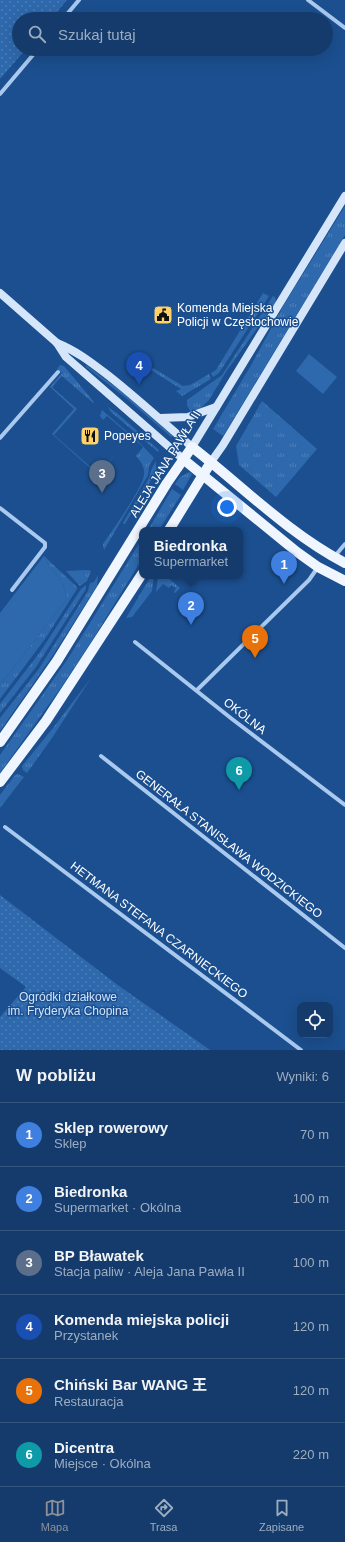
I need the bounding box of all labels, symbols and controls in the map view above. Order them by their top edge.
search box [12,12,333,56]
icon: search [26,23,48,45]
text: Szukaj tutaj [58,26,136,43]
place label: Komenda Miejska Policji w Częstochowie [177,301,299,329]
public building icon: Komenda Miejska Policji w Częstochowie [152,304,174,326]
pin: 4 [126,352,152,385]
street label: ALEJA JANA PAWŁA II [127,408,203,520]
restaurant icon: Popeyes [79,425,101,447]
place label: Popeyes [104,429,151,443]
pin: 3 [89,460,115,493]
your location [217,497,237,517]
popup [139,527,243,579]
text: Biedronka [154,537,227,554]
pin: 1 [271,551,297,584]
text: Supermarket [154,554,228,569]
pin: 2 [178,592,204,625]
pin: 5 [242,625,268,658]
street label: OKÓLNA [221,694,270,737]
pin: 6 [226,757,252,790]
street label: GENERAŁA STANISŁAWA WODZICKIEGO [133,767,325,921]
street label: HETMANA STEFANA CZARNIECKIEGO [68,859,250,1001]
park label: Ogródki działkowe im. Fryderyka Chopina [8,990,129,1018]
map controls [297,1002,333,1038]
button: locate [297,1002,333,1038]
text: W pobliżu [16,1066,96,1085]
text: Wyniki: 6 [276,1069,329,1084]
text: Sklep rowerowy [54,1119,168,1136]
text: 1 [25,1127,33,1142]
text: 70 m [300,1127,329,1142]
text: Sklep [54,1136,87,1151]
text: Biedronka [54,1183,127,1200]
text: 2 [25,1191,33,1206]
text: 100 m [293,1191,329,1206]
text: Supermarket · Okólna [54,1200,181,1215]
text: BP Bławatek [54,1247,144,1264]
text: 3 [25,1255,33,1270]
text: 100 m [293,1255,329,1270]
text: Stacja paliw · Aleja Jana Pawła II [54,1264,245,1279]
text: Komenda miejska policji [54,1311,229,1328]
text: 4 [25,1319,33,1334]
text: 120 m [293,1319,329,1334]
text: Przystanek [54,1328,118,1343]
text: Chiński Bar WANG 王 [54,1376,207,1393]
text: 5 [25,1383,33,1398]
text: 120 m [293,1383,329,1398]
text: Restauracja [54,1394,123,1409]
text: Dicentra [54,1439,114,1456]
text: 6 [25,1447,33,1462]
text: 220 m [293,1447,329,1462]
text: Miejsce · Okólna [54,1456,151,1471]
tab: Mapa [41,1497,68,1533]
tab: Trasa [150,1497,177,1533]
tab: Zapisane [259,1497,304,1533]

